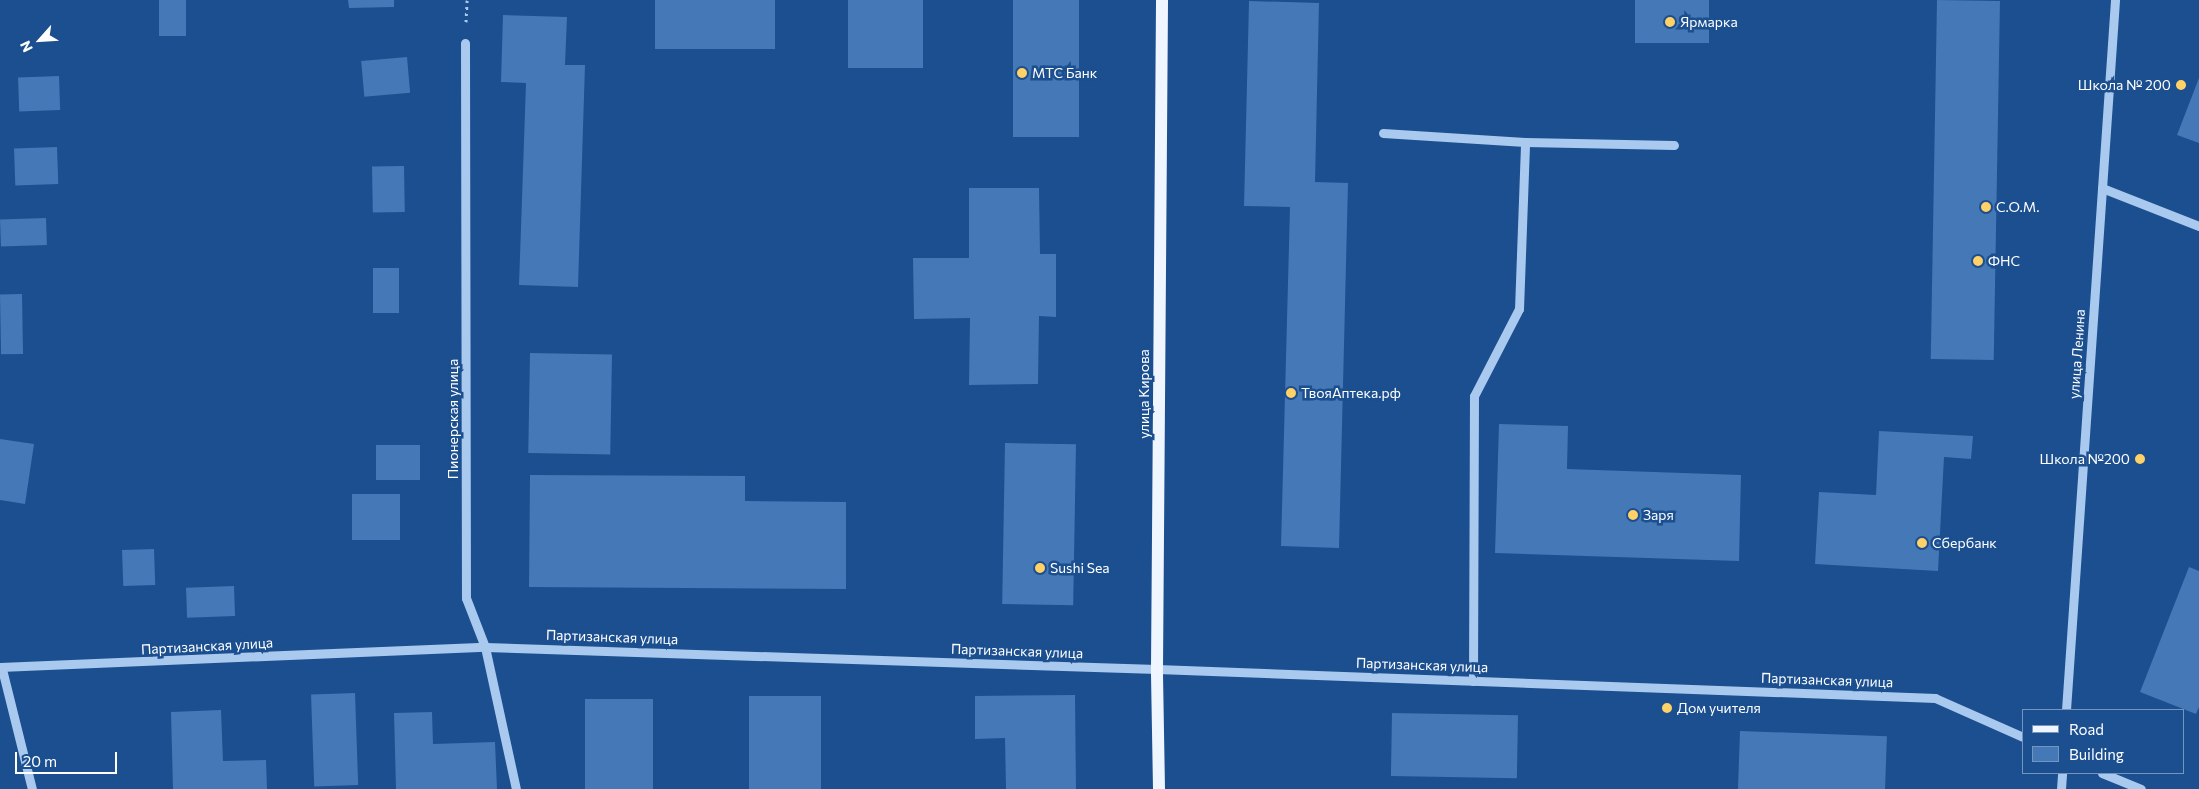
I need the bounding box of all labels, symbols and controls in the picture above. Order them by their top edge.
place label: Ярмарка [1680,14,1738,30]
north arrow [15,15,65,65]
marker: Ярмарка [1664,16,1676,28]
text: N [16,38,36,55]
place label: МТС Банк [1032,65,1097,81]
marker: МТС Банк [1016,67,1028,79]
place label: Школа № 200 [2078,77,2171,93]
marker: Школа № 200 [2175,79,2187,91]
place label: С.О.М. [1996,199,2040,215]
marker: С.О.М. [1980,201,1992,213]
place label: ФНС [1988,253,2020,269]
marker: ФНС [1972,255,1984,267]
street label: улица Ленина [2065,308,2089,400]
street label: улица Кирова [1136,349,1152,439]
street label: Пионерская улица [445,359,461,479]
place label: ТвояАптека.рф [1301,385,1401,401]
marker: ТвояАптека.рф [1285,387,1297,399]
place label: Школа №200 [2040,451,2130,467]
marker: Школа №200 [2134,453,2146,465]
place label: Заря [1643,507,1674,523]
marker: Заря [1627,509,1639,521]
place label: Сбербанк [1932,535,1997,551]
marker: Сбербанк [1916,537,1928,549]
place label: Sushi Sea [1050,560,1110,576]
marker: Sushi Sea [1034,562,1046,574]
street label: Партизанская улица [546,626,678,648]
street label: Партизанская улица [140,634,274,658]
street label: Партизанская улица [951,640,1083,662]
street label: Партизанская улица [1356,654,1488,676]
street label: Партизанская улица [1761,669,1893,691]
place label: Дом учителя [1677,700,1761,716]
marker: Дом учителя [1661,702,1673,714]
legend [2022,709,2184,774]
text: Road [2069,720,2104,738]
scale bar [18,742,120,774]
text: Building [2069,745,2124,763]
text: 20 m [23,752,57,770]

